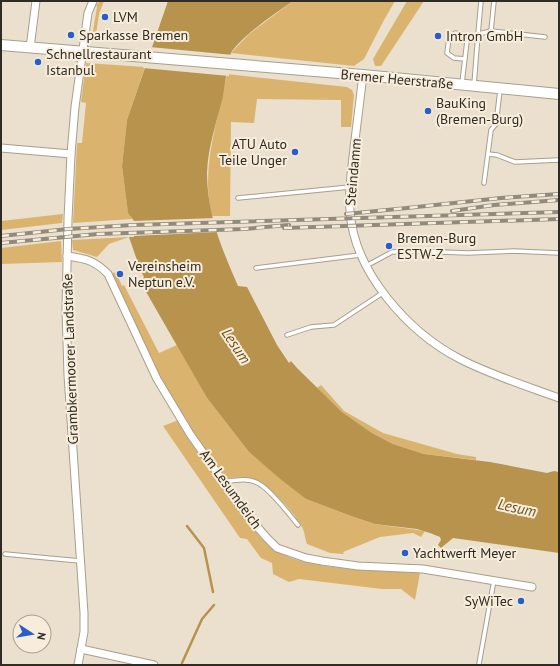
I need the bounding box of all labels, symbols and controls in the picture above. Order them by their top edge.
place label: LVM [113,8,138,26]
marker: LVM [100,12,110,22]
place label: Sparkasse Bremen [79,26,188,44]
place label: Intron GmbH [446,27,523,45]
marker: Sparkasse Bremen [66,30,76,40]
marker: Intron GmbH [433,31,443,41]
place label: Schnellrestaurant Istanbul [46,45,152,79]
marker: Schnellrestaurant Istanbul [33,57,43,67]
street label: Bremer Heerstraße [340,65,454,93]
place label: BauKing (Bremen-Burg) [436,94,523,128]
marker: BauKing (Bremen-Burg) [423,106,433,116]
place label: ATU Auto Teile Unger [219,135,287,169]
street label: Steindamm [341,137,365,207]
marker: ATU Auto Teile Unger [290,147,300,157]
place label: Bremen-Burg ESTW-Z [397,229,476,263]
marker: Bremen-Burg ESTW-Z [384,241,394,251]
place label: Vereinsheim Neptun e.V. [127,257,201,291]
marker: Vereinsheim Neptun e.V. [115,269,125,279]
street label: Grambkermoorer Landstraße [58,273,82,445]
water label: Lesum [218,324,255,367]
street label: Am Lesumdeich [196,446,266,532]
water label: Lesum [496,494,538,521]
place label: Yachtwerft Meyer [413,544,517,562]
marker: Yachtwerft Meyer [400,548,410,558]
place label: SyWiTec [464,592,513,610]
marker: SyWiTec [516,596,526,606]
north arrow [12,614,52,654]
text: N [34,631,49,641]

